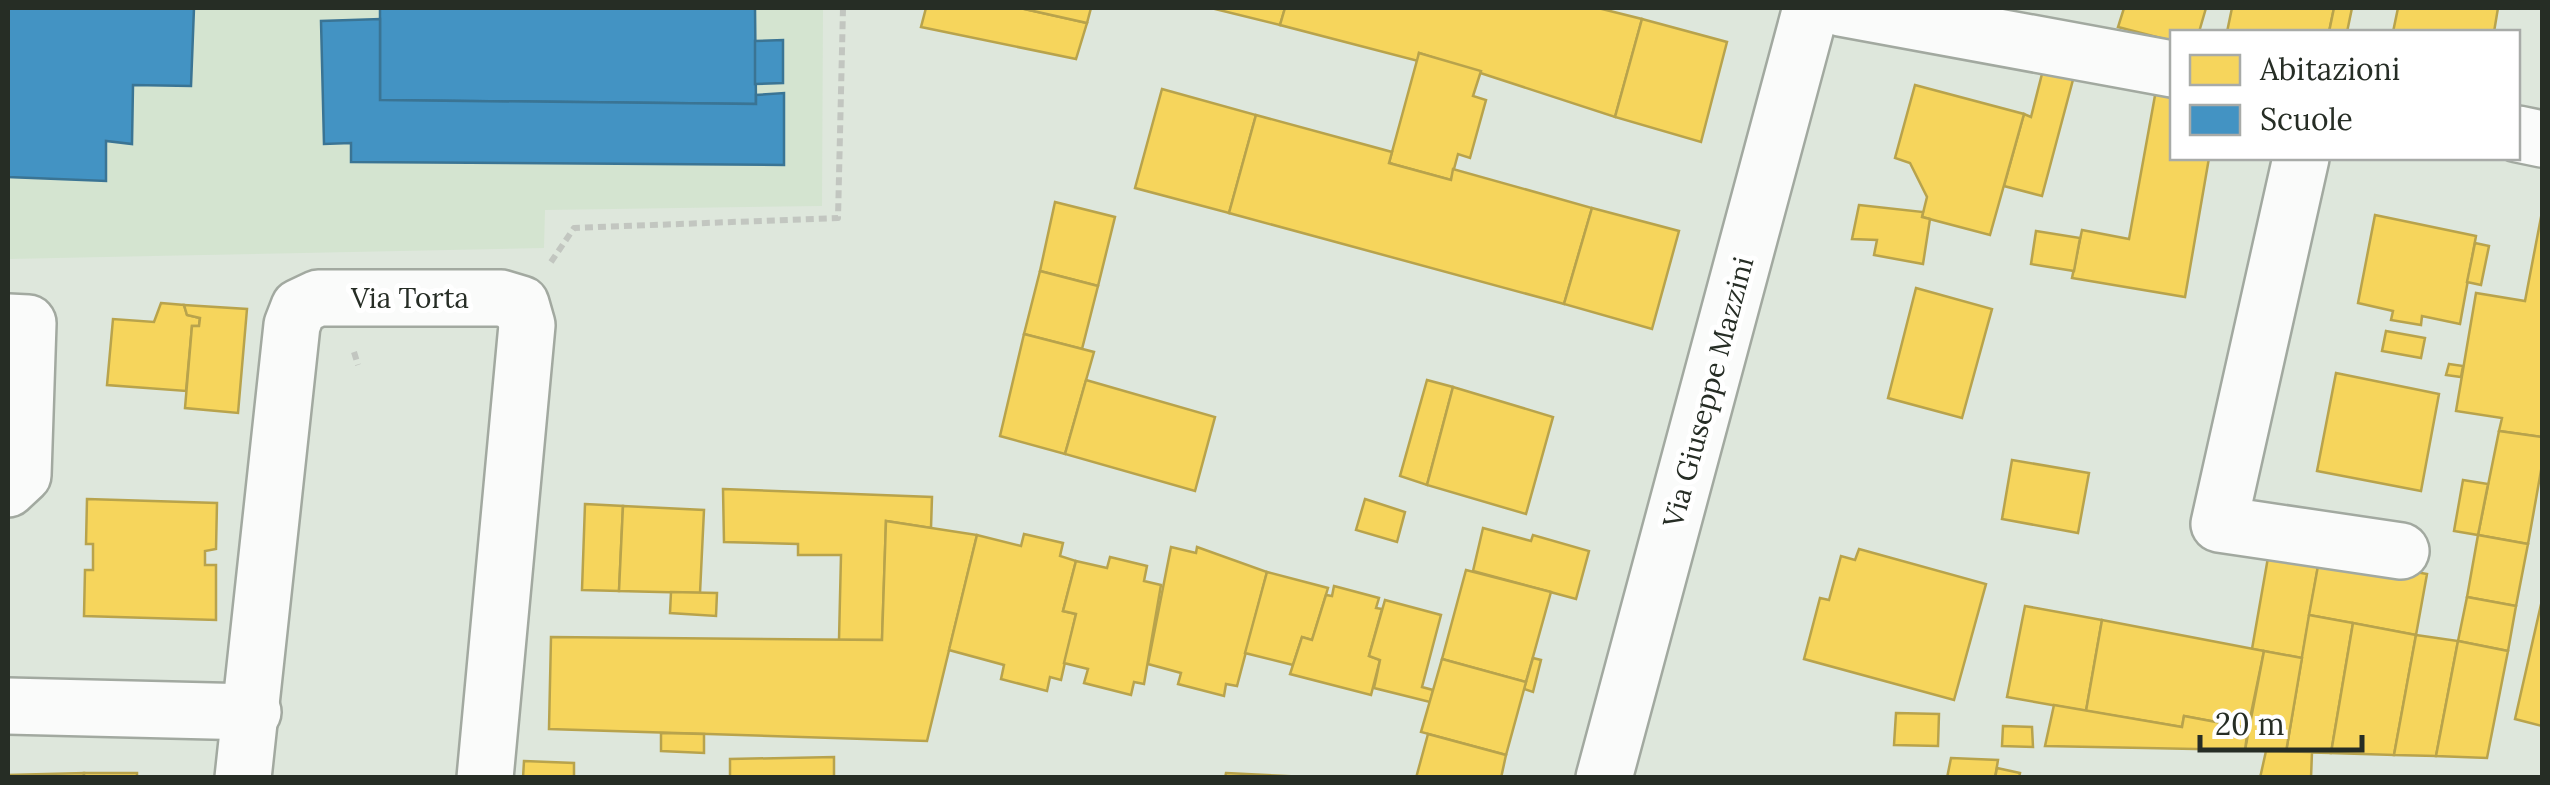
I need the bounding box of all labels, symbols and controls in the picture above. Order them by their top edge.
legend [2170,30,2520,160]
text: Abitazioni [2259,50,2400,88]
text: Scuole [2260,100,2353,138]
street label: Via Giuseppe Mazzini [1654,253,1761,532]
street label: Via Torta [350,280,469,316]
scale bar [2200,690,2362,752]
text: 20 m [2215,705,2284,743]

